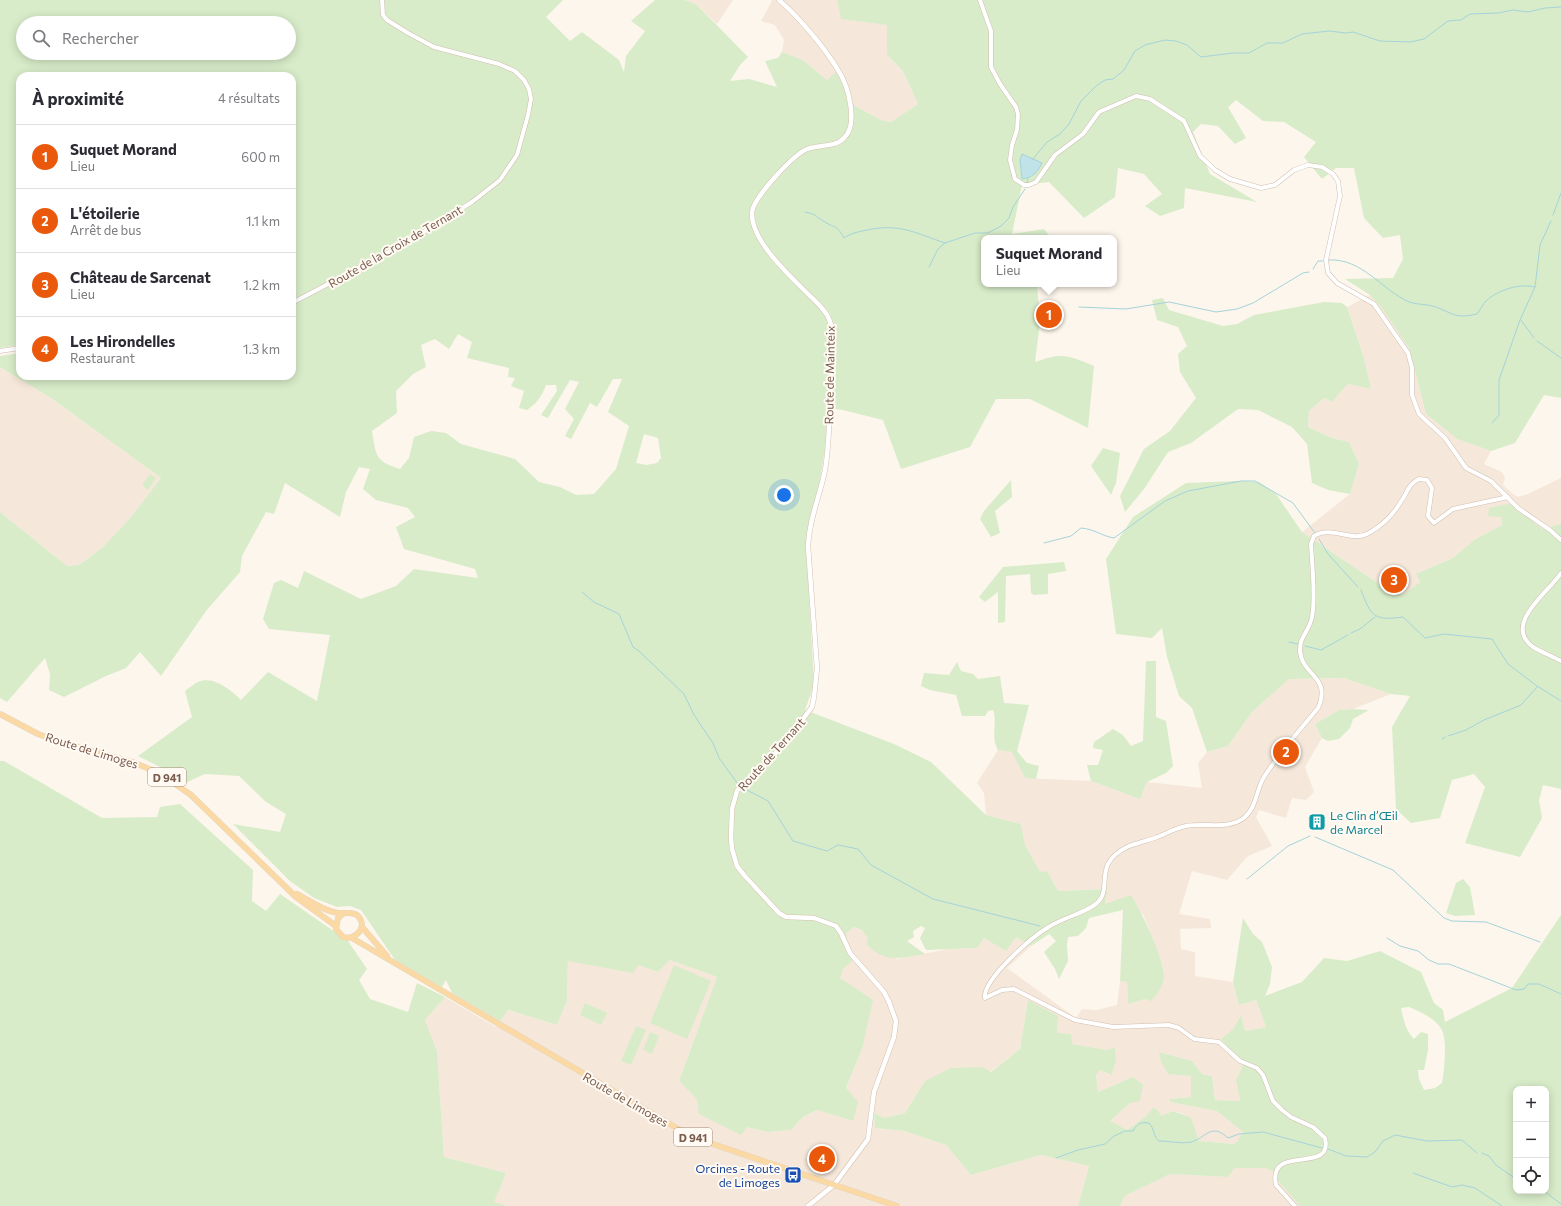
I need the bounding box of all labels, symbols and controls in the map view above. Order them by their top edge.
search box [16,16,296,60]
icon: search [30,27,52,49]
text: Rechercher [62,29,139,47]
text: À proximité [32,88,124,109]
text: 4 résultats [218,90,280,106]
text: Suquet Morand [70,140,177,158]
text: 1 [42,149,48,165]
text: 600 m [241,149,280,165]
text: Lieu [70,158,95,174]
street label: Route de la Croix de Ternant [326,202,465,290]
text: L'étoilerie [70,204,140,222]
text: 2 [41,213,49,229]
text: 1.1 km [246,213,280,229]
text: Arrêt de bus [70,222,141,238]
popup [981,235,1117,287]
text: Suquet Morand [996,244,1102,262]
text: Lieu [996,262,1021,278]
text: Château de Sarcenat [70,268,211,286]
text: 3 [41,277,49,293]
text: 1.2 km [243,277,280,293]
text: Lieu [70,286,95,302]
pin: 1 [1036,300,1062,330]
street label: Route de Mainteix [821,325,837,425]
text: Les Hirondelles [70,332,175,350]
text: 4 [41,341,49,357]
text: 1.3 km [243,341,280,357]
text: Restaurant [70,350,135,366]
your location [774,485,794,505]
pin: 3 [1381,565,1407,595]
street label: Route de Ternant [735,715,807,793]
street label: Route de Limoges [44,729,140,771]
pin: 2 [1273,737,1299,767]
road number: D 941 [148,768,186,786]
place label: Le Clin d’Œil de Marcel [1330,808,1398,836]
building icon: Le Clin d’Œil de Marcel [1307,812,1327,832]
street label: Route de Limoges [581,1069,671,1129]
map controls [1513,1086,1549,1194]
button: + [1513,1086,1549,1122]
button: − [1513,1122,1549,1158]
road number: D 941 [674,1128,712,1146]
pin: 4 [809,1144,835,1174]
button: locate [1513,1158,1549,1194]
place label: Orcines - Route de Limoges [696,1161,780,1189]
bus stop icon: Orcines - Route de Limoges [783,1165,803,1185]

